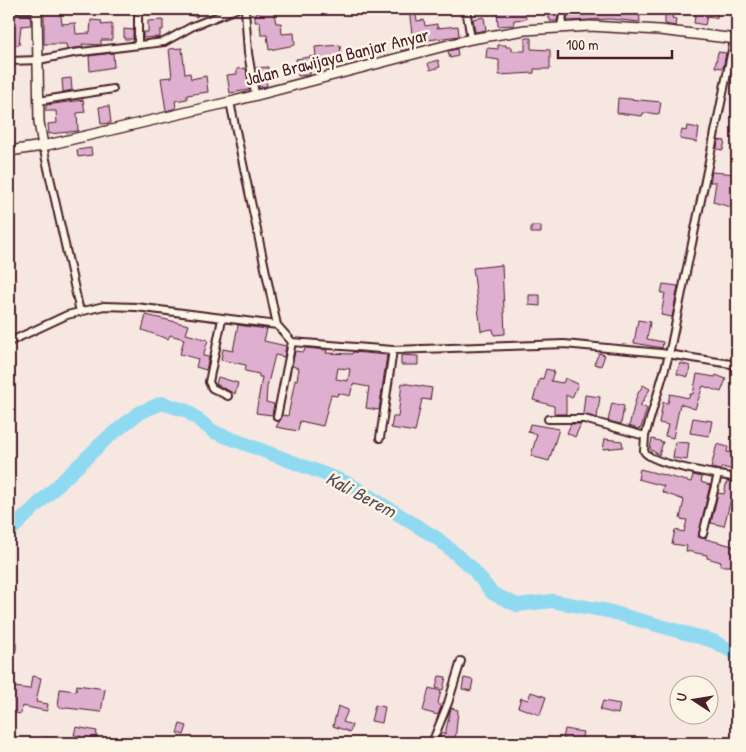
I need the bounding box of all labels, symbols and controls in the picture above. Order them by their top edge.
street label: Jalan Brawijaya Banjar Anyar [242,22,431,91]
scale bar [558,28,672,60]
text: 100 m [566,34,599,55]
water label: Kali Berem [321,465,402,524]
north arrow [668,674,718,724]
text: U [671,691,691,703]

